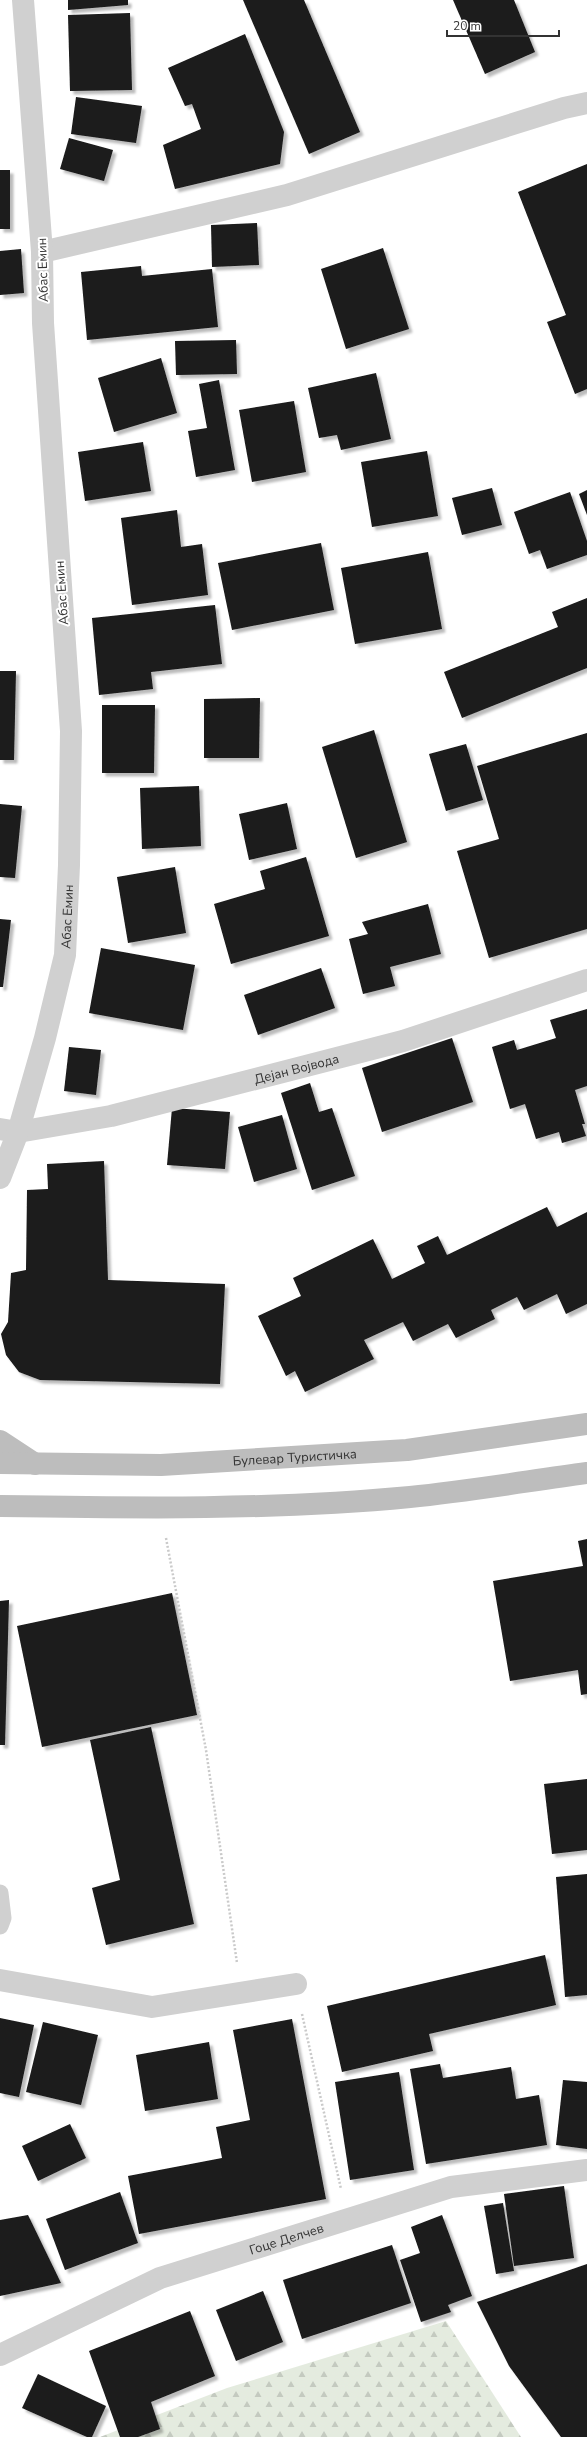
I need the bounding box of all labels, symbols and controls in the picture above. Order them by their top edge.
scale bar [447,12,559,38]
text: 20 m [453,18,481,34]
street label: Абас Емин [33,237,53,302]
street label: Абас Емин [51,560,73,626]
street label: Абас Емин [57,884,78,949]
street label: Дејан Војвода [252,1050,341,1089]
street label: Булевар Туристичка [232,1445,357,1471]
street label: Гоце Делчев [247,2219,326,2260]

